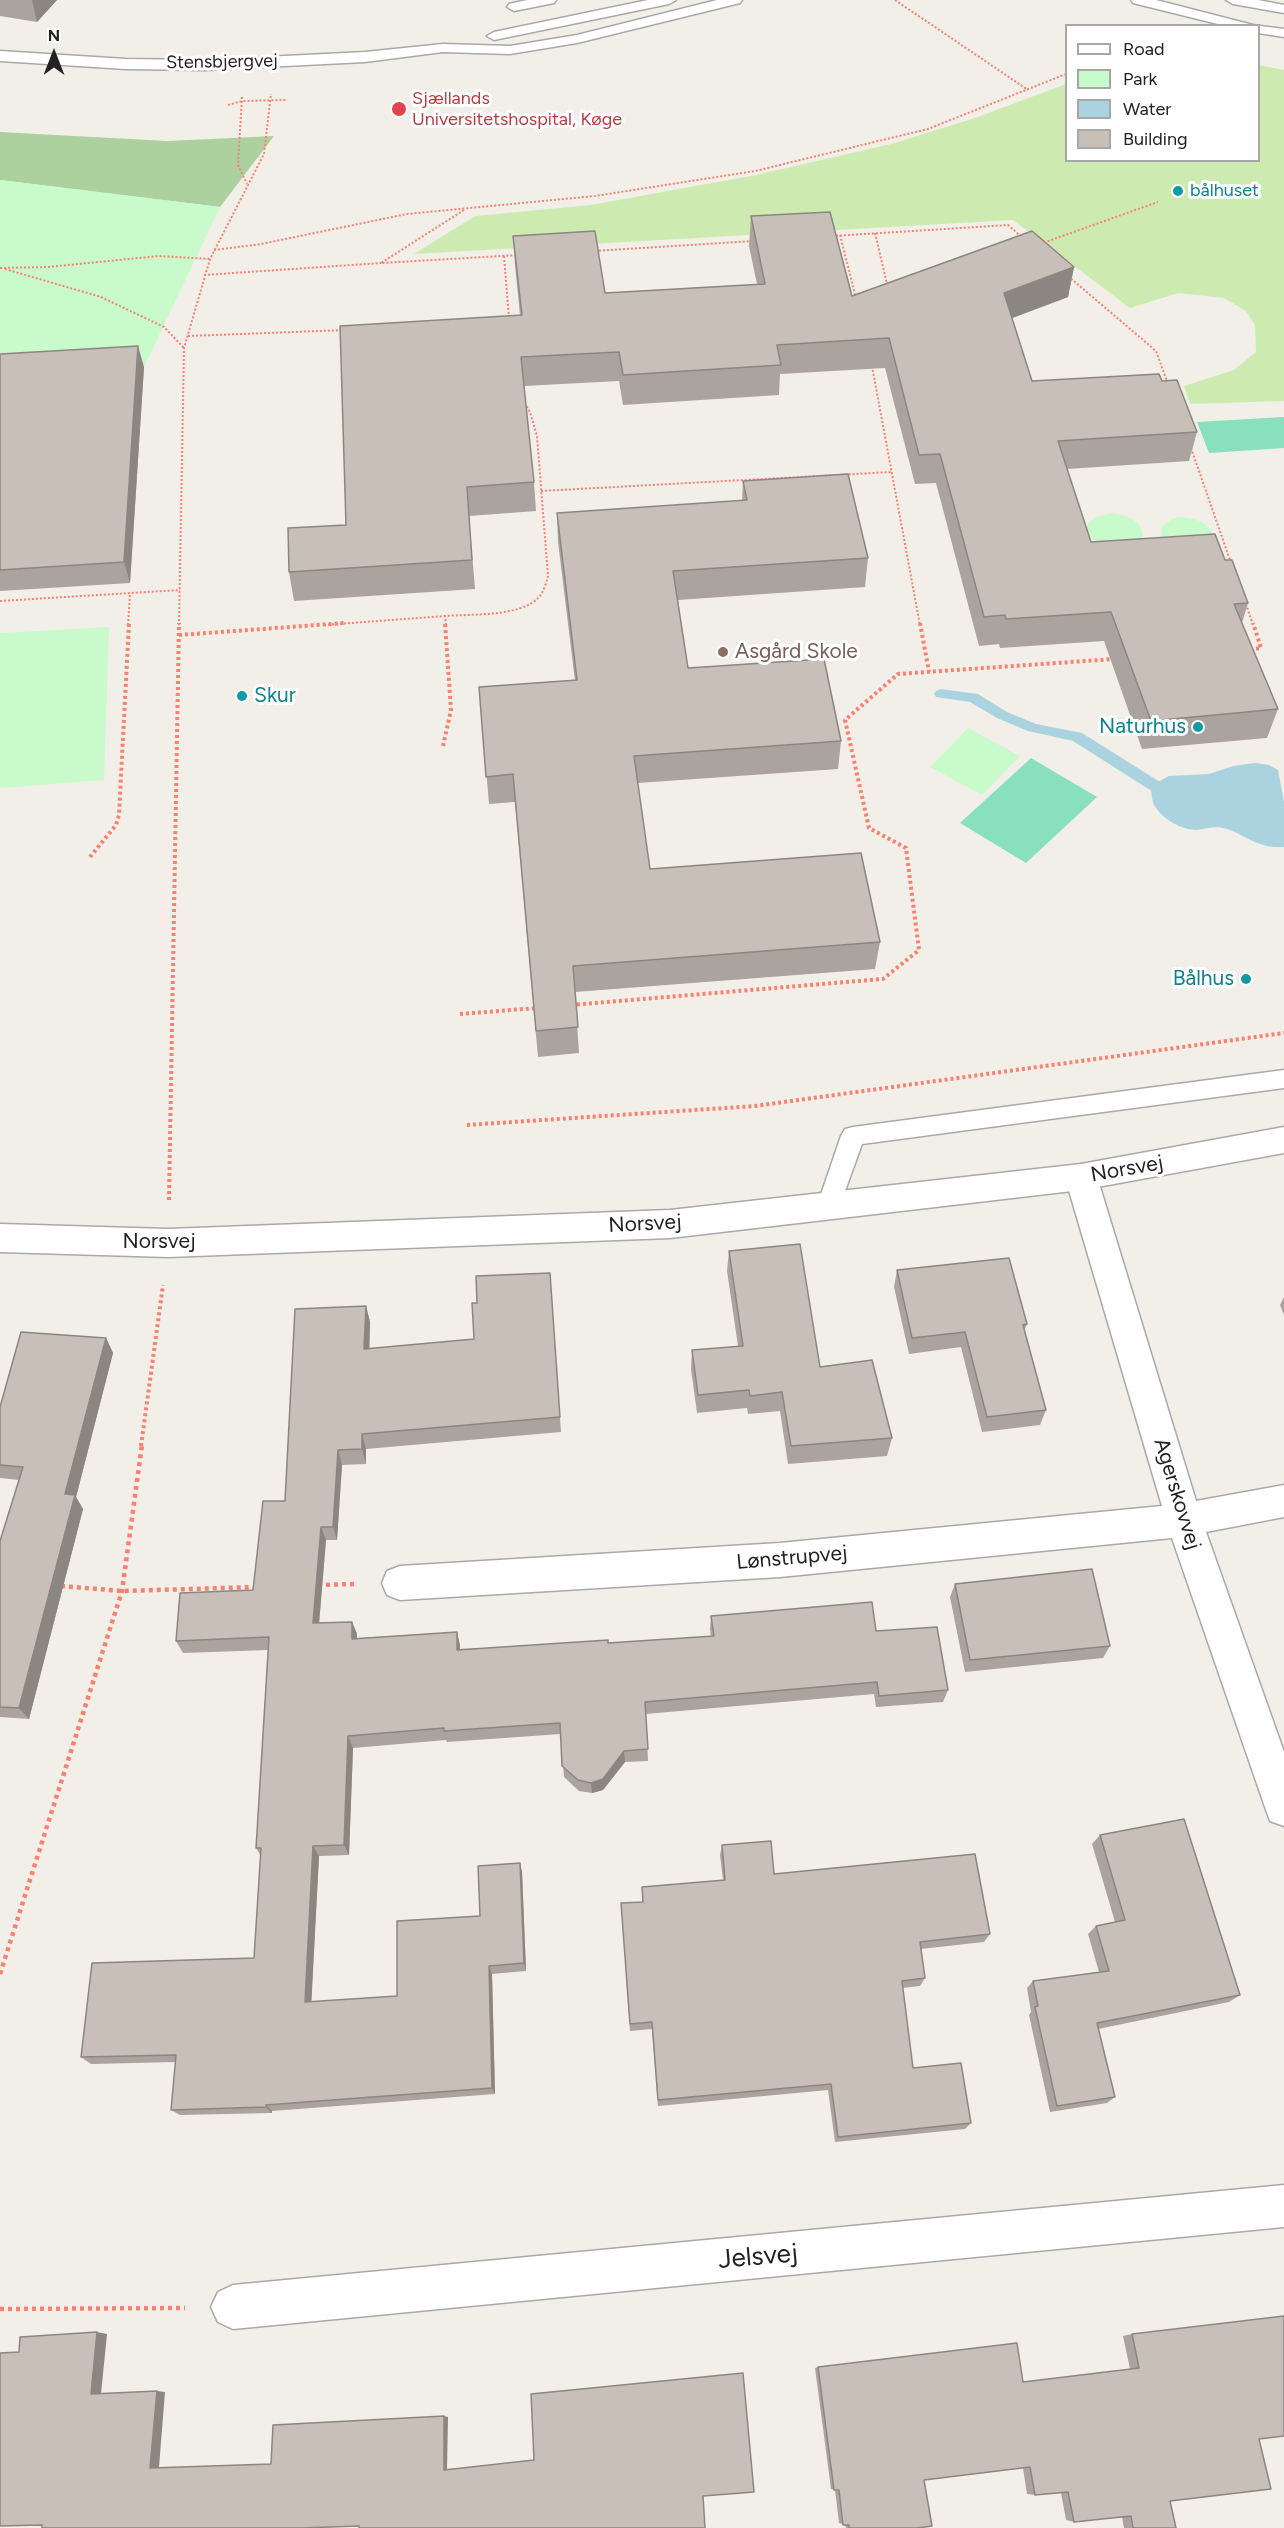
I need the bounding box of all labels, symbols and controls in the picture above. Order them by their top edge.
north arrow [24,24,84,84]
legend [1065,24,1260,162]
text: N [48,26,60,45]
text: Road [1123,38,1164,60]
street label: Stensbjergvej [166,50,278,74]
text: Park [1123,68,1157,90]
place label: Sjællands Universitetshospital, Køge [412,88,622,130]
text: Water [1123,98,1171,120]
marker: Sjællands Universitetshospital, Køge [390,100,408,118]
text: Building [1123,128,1188,150]
place label: bålhuset [1190,180,1259,202]
marker: bålhuset [1171,184,1185,198]
place label: Asgård Skole [735,639,858,665]
marker: Asgård Skole [716,645,730,659]
place label: Skur [254,683,296,709]
marker: Skur [235,689,249,703]
place label: Naturhus [1099,714,1186,740]
marker: Naturhus [1191,720,1205,734]
place label: Bålhus [1173,966,1234,992]
marker: Bålhus [1239,972,1253,986]
street label: Norsvej [1089,1150,1165,1188]
street label: Norsvej [608,1210,682,1238]
street label: Norsvej [122,1229,196,1255]
street label: Agerskovvej [1148,1435,1206,1553]
street label: Lønstrupvej [735,1541,849,1575]
street label: Jelsvej [717,2238,799,2276]

